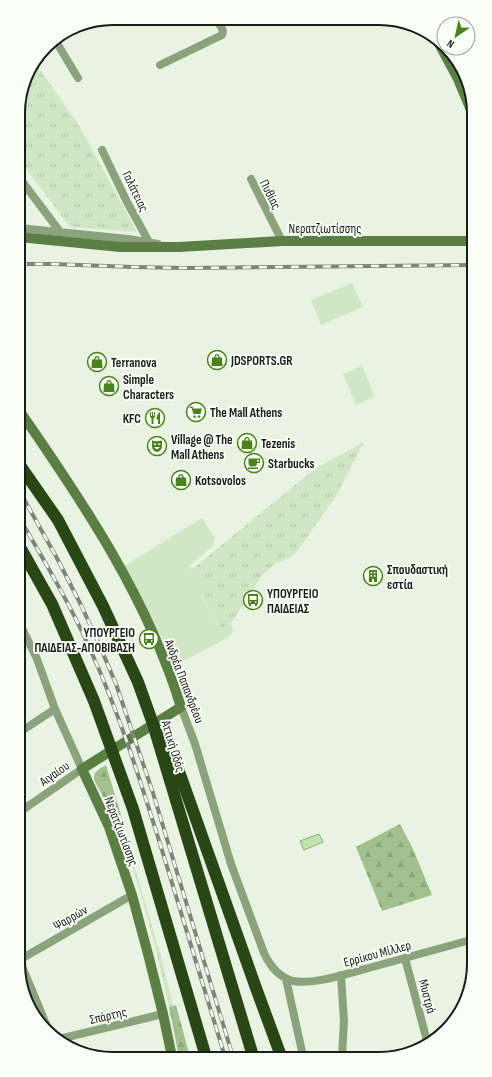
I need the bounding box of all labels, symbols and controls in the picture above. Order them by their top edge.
north arrow [436,16,476,56]
text: N [445,37,457,51]
street label: Γαλάτειας [118,168,152,214]
street label: Πυθίας [256,177,284,212]
street label: Νερατζιωτίσσης [289,221,361,237]
shop icon: JDSPORTS.GR [206,349,228,371]
shop icon: Terranova [86,351,108,373]
place label: JDSPORTS.GR [230,353,293,369]
place label: Terranova [111,355,157,371]
place label: Simple Characters [123,372,174,403]
shop icon: Simple Characters [98,375,120,397]
supermarket icon: The Mall Athens [185,401,207,423]
place label: The Mall Athens [210,405,282,421]
restaurant icon: KFC [144,407,166,429]
place label: KFC [123,411,141,427]
place label: Village @ The Mall Athens [171,432,233,463]
shop icon: Tezenis [236,432,258,454]
theatre icon: Village @ The Mall Athens [146,435,168,457]
place label: Tezenis [261,436,295,452]
cafe icon: Starbucks [243,452,265,474]
place label: Starbucks [268,456,315,472]
shop icon: Kotsovolos [170,469,192,491]
place label: Kotsovolos [195,473,246,489]
place label: Σπουδαστική εστία [387,562,448,593]
building icon: Σπουδαστική εστία [362,565,384,587]
place label: ΥΠΟΥΡΓΕΙΟ ΠΑΙΔΕΙΑΣ [267,586,319,617]
bus stop icon: ΥΠΟΥΡΓΕΙΟ ΠΑΙΔΕΙΑΣ [242,589,264,611]
place label: ΥΠΟΥΡΓΕΙΟ ΠΑΙΔΕΙΑΣ-ΑΠΟΒΙΒΑΣΗ [34,625,135,656]
bus stop icon: ΥΠΟΥΡΓΕΙΟ ΠΑΙΔΕΙΑΣ-ΑΠΟΒΙΒΑΣΗ [138,628,160,650]
street label: Ανδρέα Παπανδρέου [160,636,207,725]
street label: Αττική Οδός [157,718,188,774]
street label: Αιγαίου [36,758,73,790]
street label: Νερατζιωτίσσης [101,794,142,868]
street label: Ψαρρών [51,902,90,934]
street label: Ερρίκου Μίλλερ [342,937,413,971]
street label: Μυστρά [415,977,439,1016]
street label: Σπάρτης [88,1004,128,1028]

